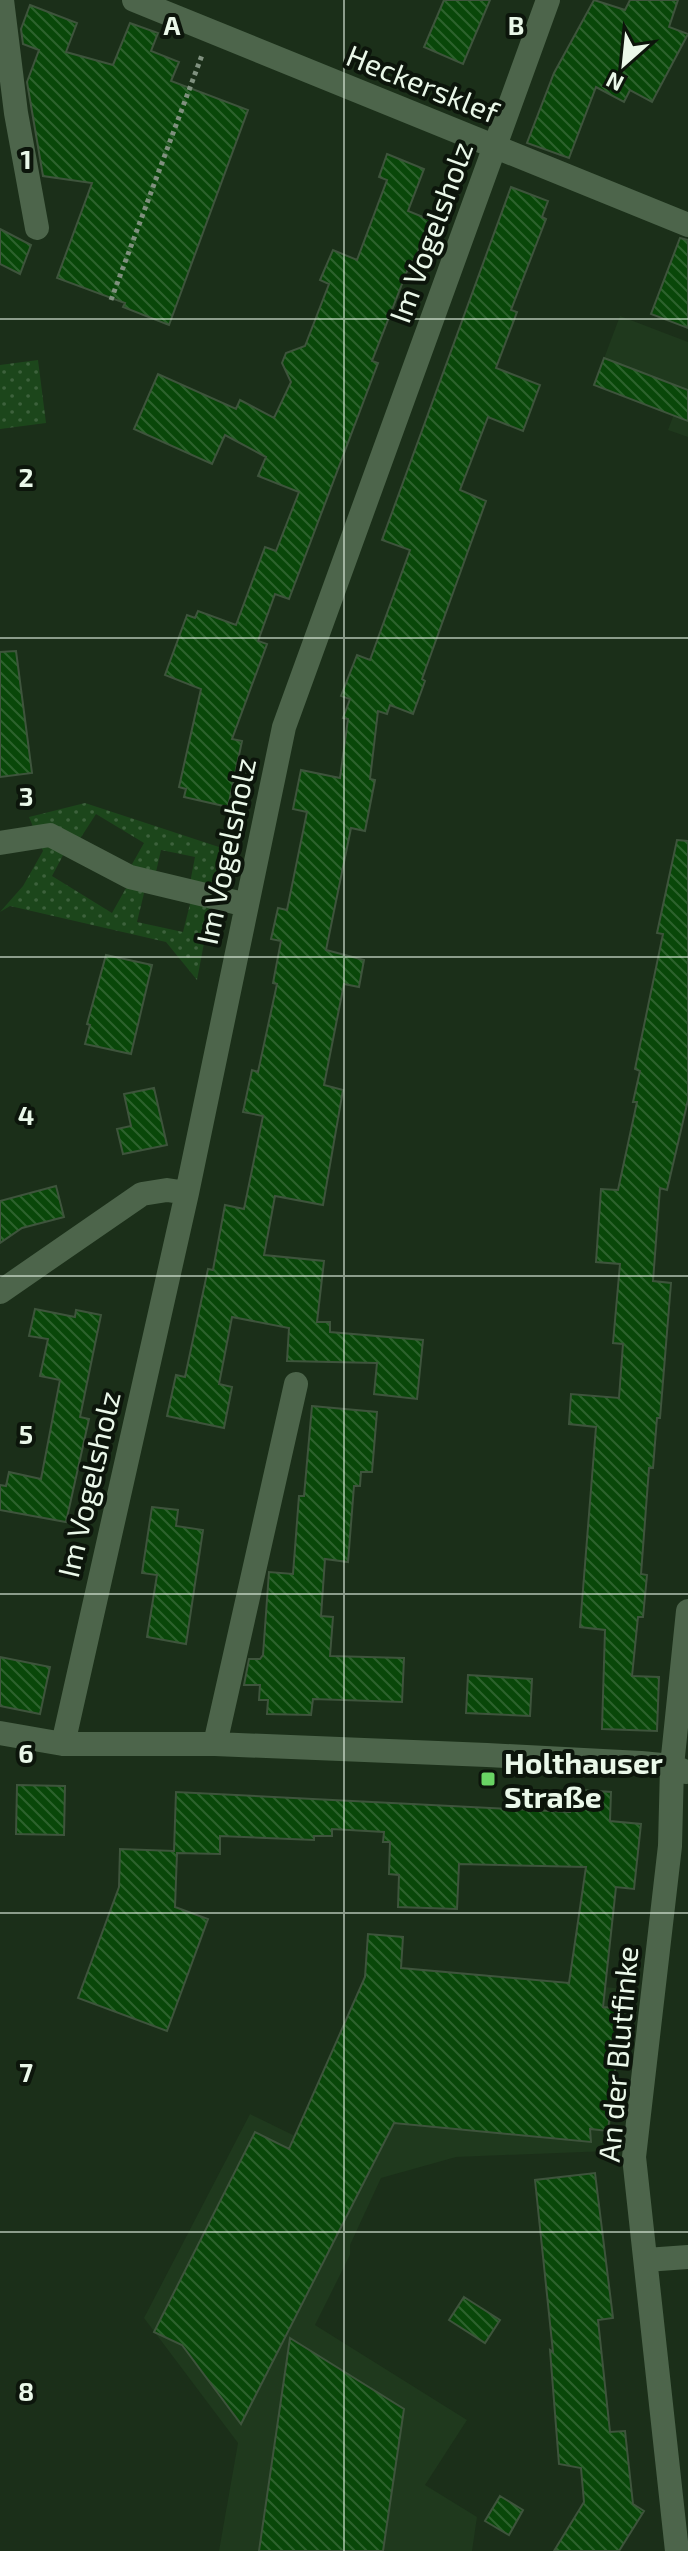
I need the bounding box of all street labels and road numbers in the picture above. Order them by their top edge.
street label: Heckersklef [342,36,505,130]
street label: Im Vogelsholz [381,137,479,327]
street label: Im Vogelsholz [188,754,262,948]
street label: Im Vogelsholz [49,1387,127,1581]
street label: An der Blutfinke [590,1944,644,2164]

